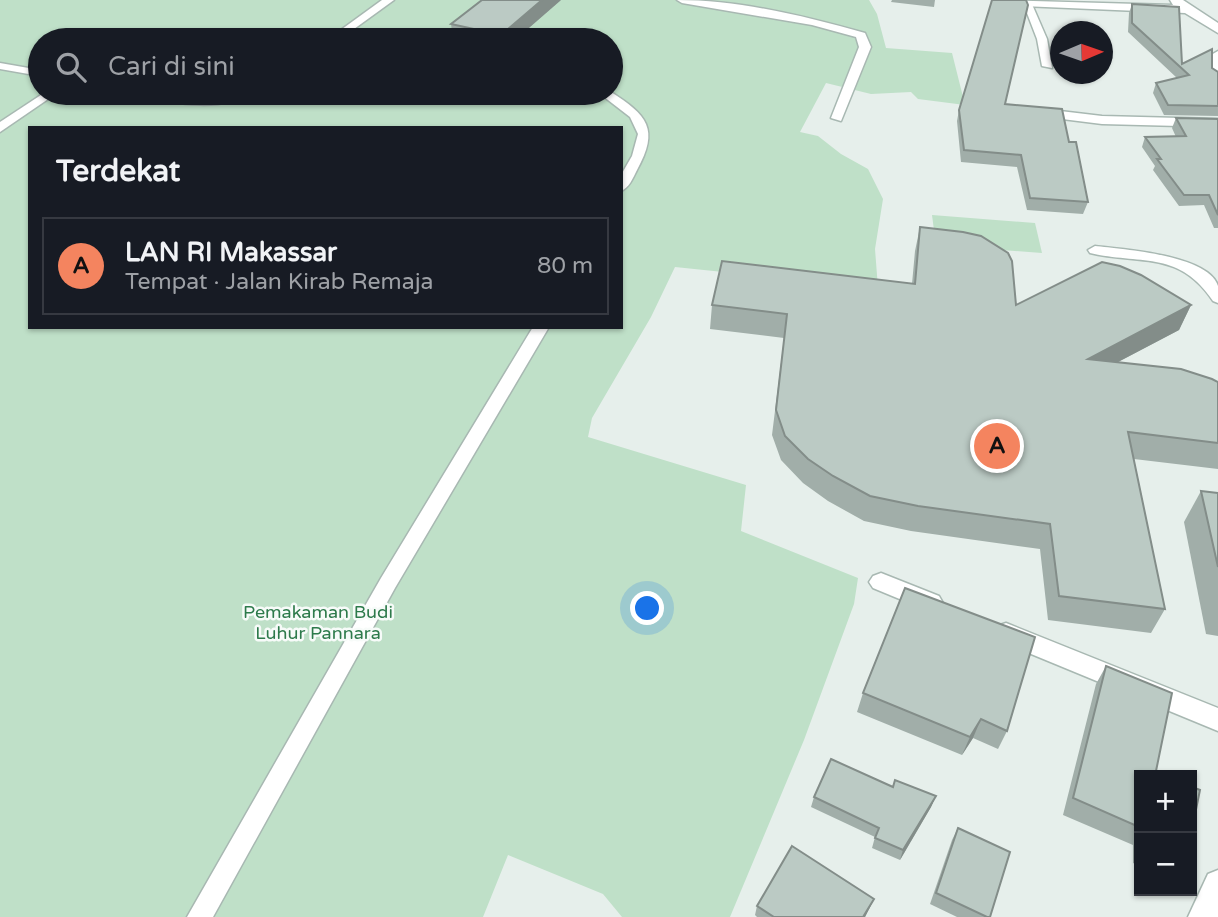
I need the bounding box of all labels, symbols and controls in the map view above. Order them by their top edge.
north arrow [1050,21,1113,84]
search box [28,28,623,105]
icon: search [52,48,90,86]
text: Cari di sini [108,51,235,82]
text: Terdekat [56,153,180,190]
text: LAN RI Makassar [125,237,337,268]
text: A [72,252,90,280]
text: 80 m [537,252,593,280]
text: Tempat · Jalan Kirab Remaja [125,268,433,296]
pin: A [974,420,1020,472]
your location [630,591,664,625]
park label: Pemakaman Budi Luhur Pannara [243,601,393,644]
map controls [1134,770,1197,896]
button: + [1134,770,1197,833]
button: − [1134,833,1197,896]

